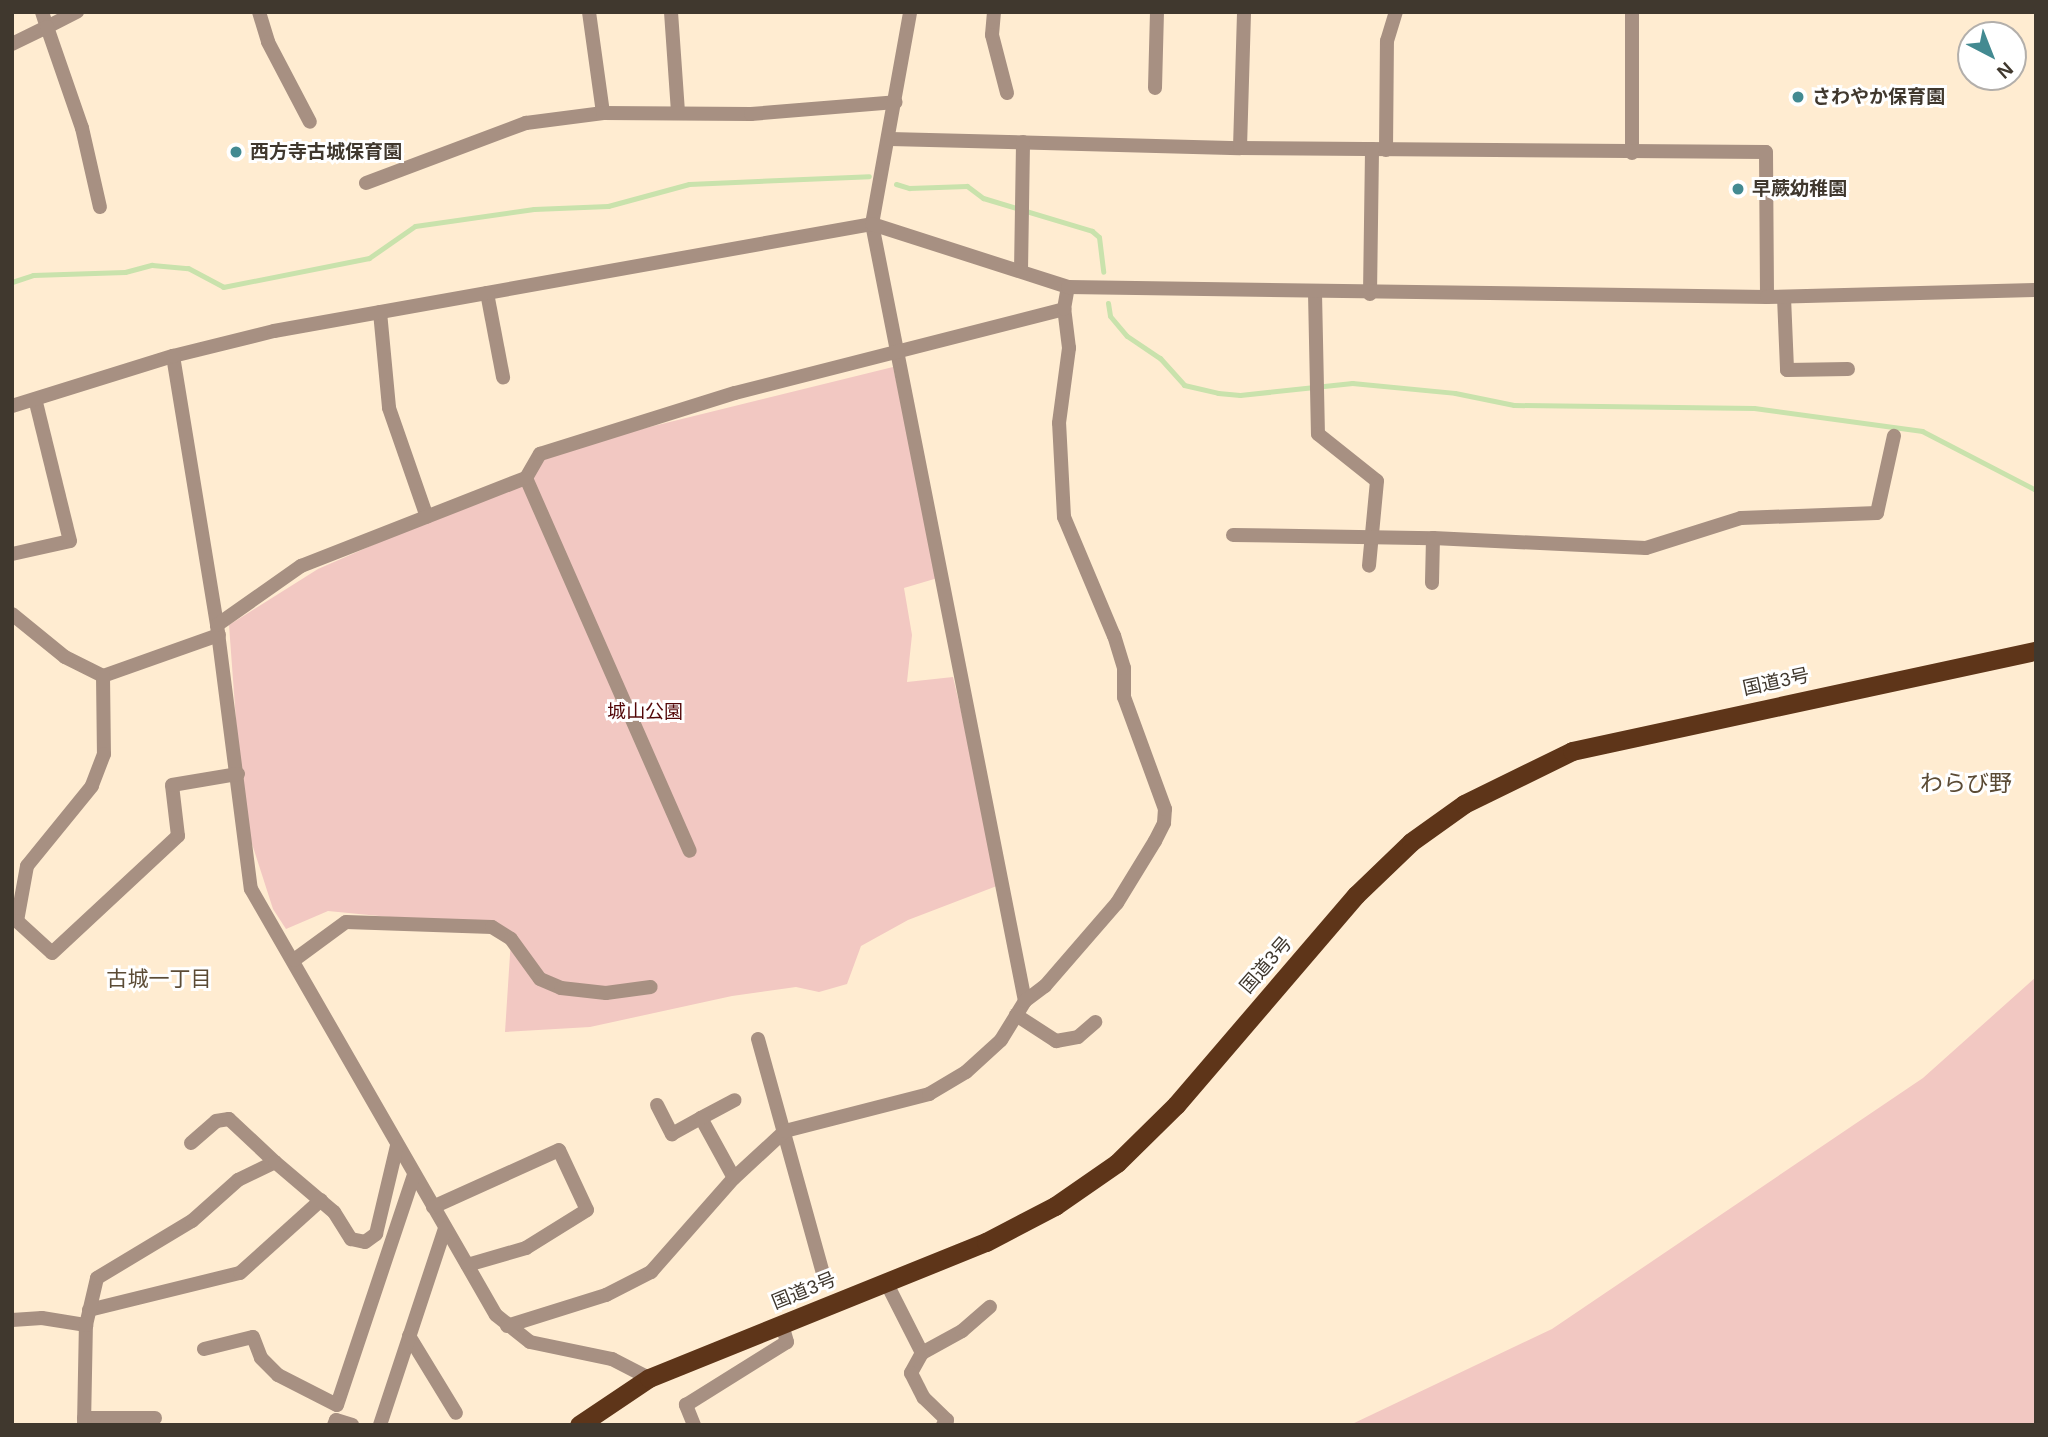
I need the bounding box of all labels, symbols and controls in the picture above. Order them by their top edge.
north arrow [1957,21,2027,91]
text: N [1993,58,2017,83]
place label: さわやか保育園 [1812,86,1945,108]
marker: さわやか保育園 [1790,89,1806,105]
place label: 西方寺古城保育園 [250,141,402,163]
marker: 西方寺古城保育園 [228,144,244,160]
place label: 早蕨幼稚園 [1752,178,1847,200]
marker: 早蕨幼稚園 [1730,181,1746,197]
street label: 国道3号 [1741,664,1811,700]
park label: 城山公園 [607,701,683,723]
district label: わらび野 [1920,769,2012,797]
street label: 国道3号 [1235,932,1297,998]
district label: 古城一丁目 [107,966,211,992]
street label: 国道3号 [768,1268,840,1314]

